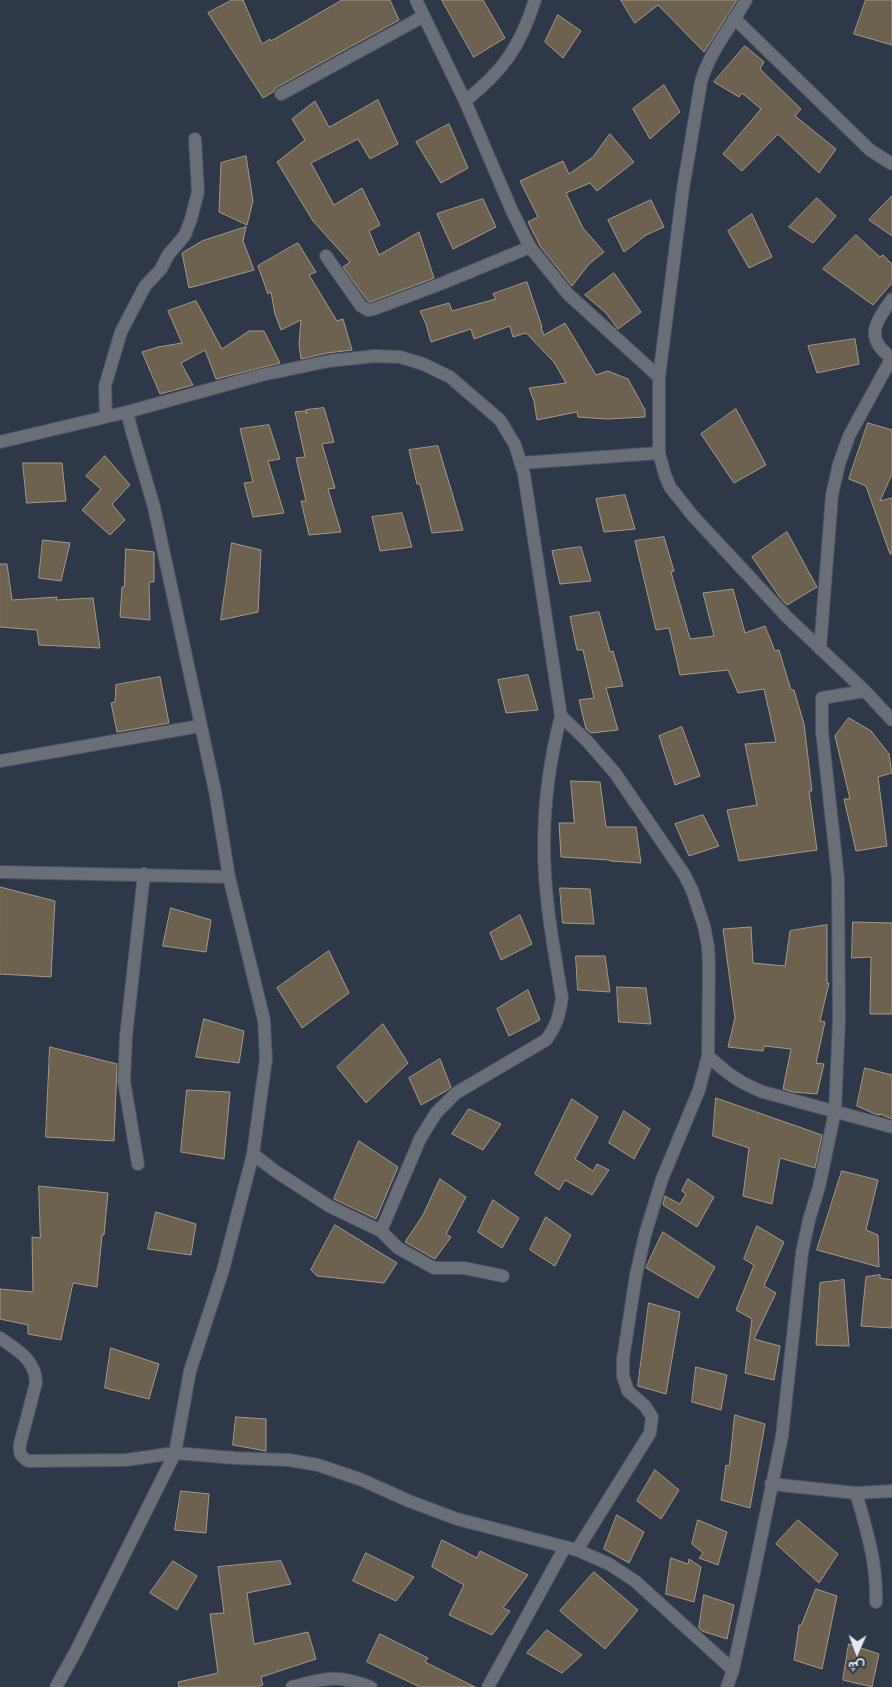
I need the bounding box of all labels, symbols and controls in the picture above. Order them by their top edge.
north arrow [832,1627,882,1677]
text: ش [848,1658,865,1676]

